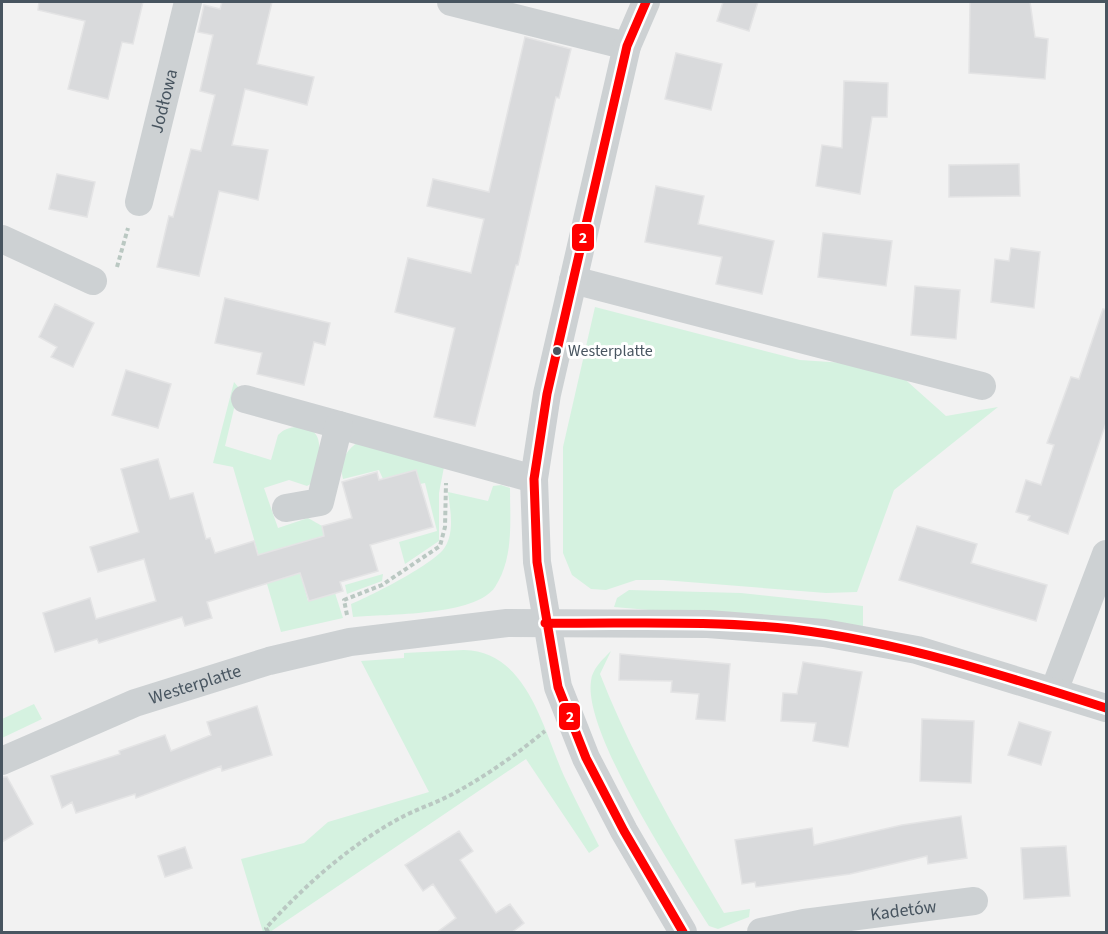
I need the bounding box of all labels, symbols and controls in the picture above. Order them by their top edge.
street label: Jodłowa [144,66,184,136]
line badge: 2 [571,223,595,252]
text: 2 [579,227,587,249]
place label: Westerplatte [568,340,653,362]
marker: Westerplatte [551,345,563,357]
street label: Westerplatte [146,658,244,710]
line badge: 2 [558,702,581,731]
text: 2 [566,706,574,728]
street label: Kadetów [869,893,938,927]

